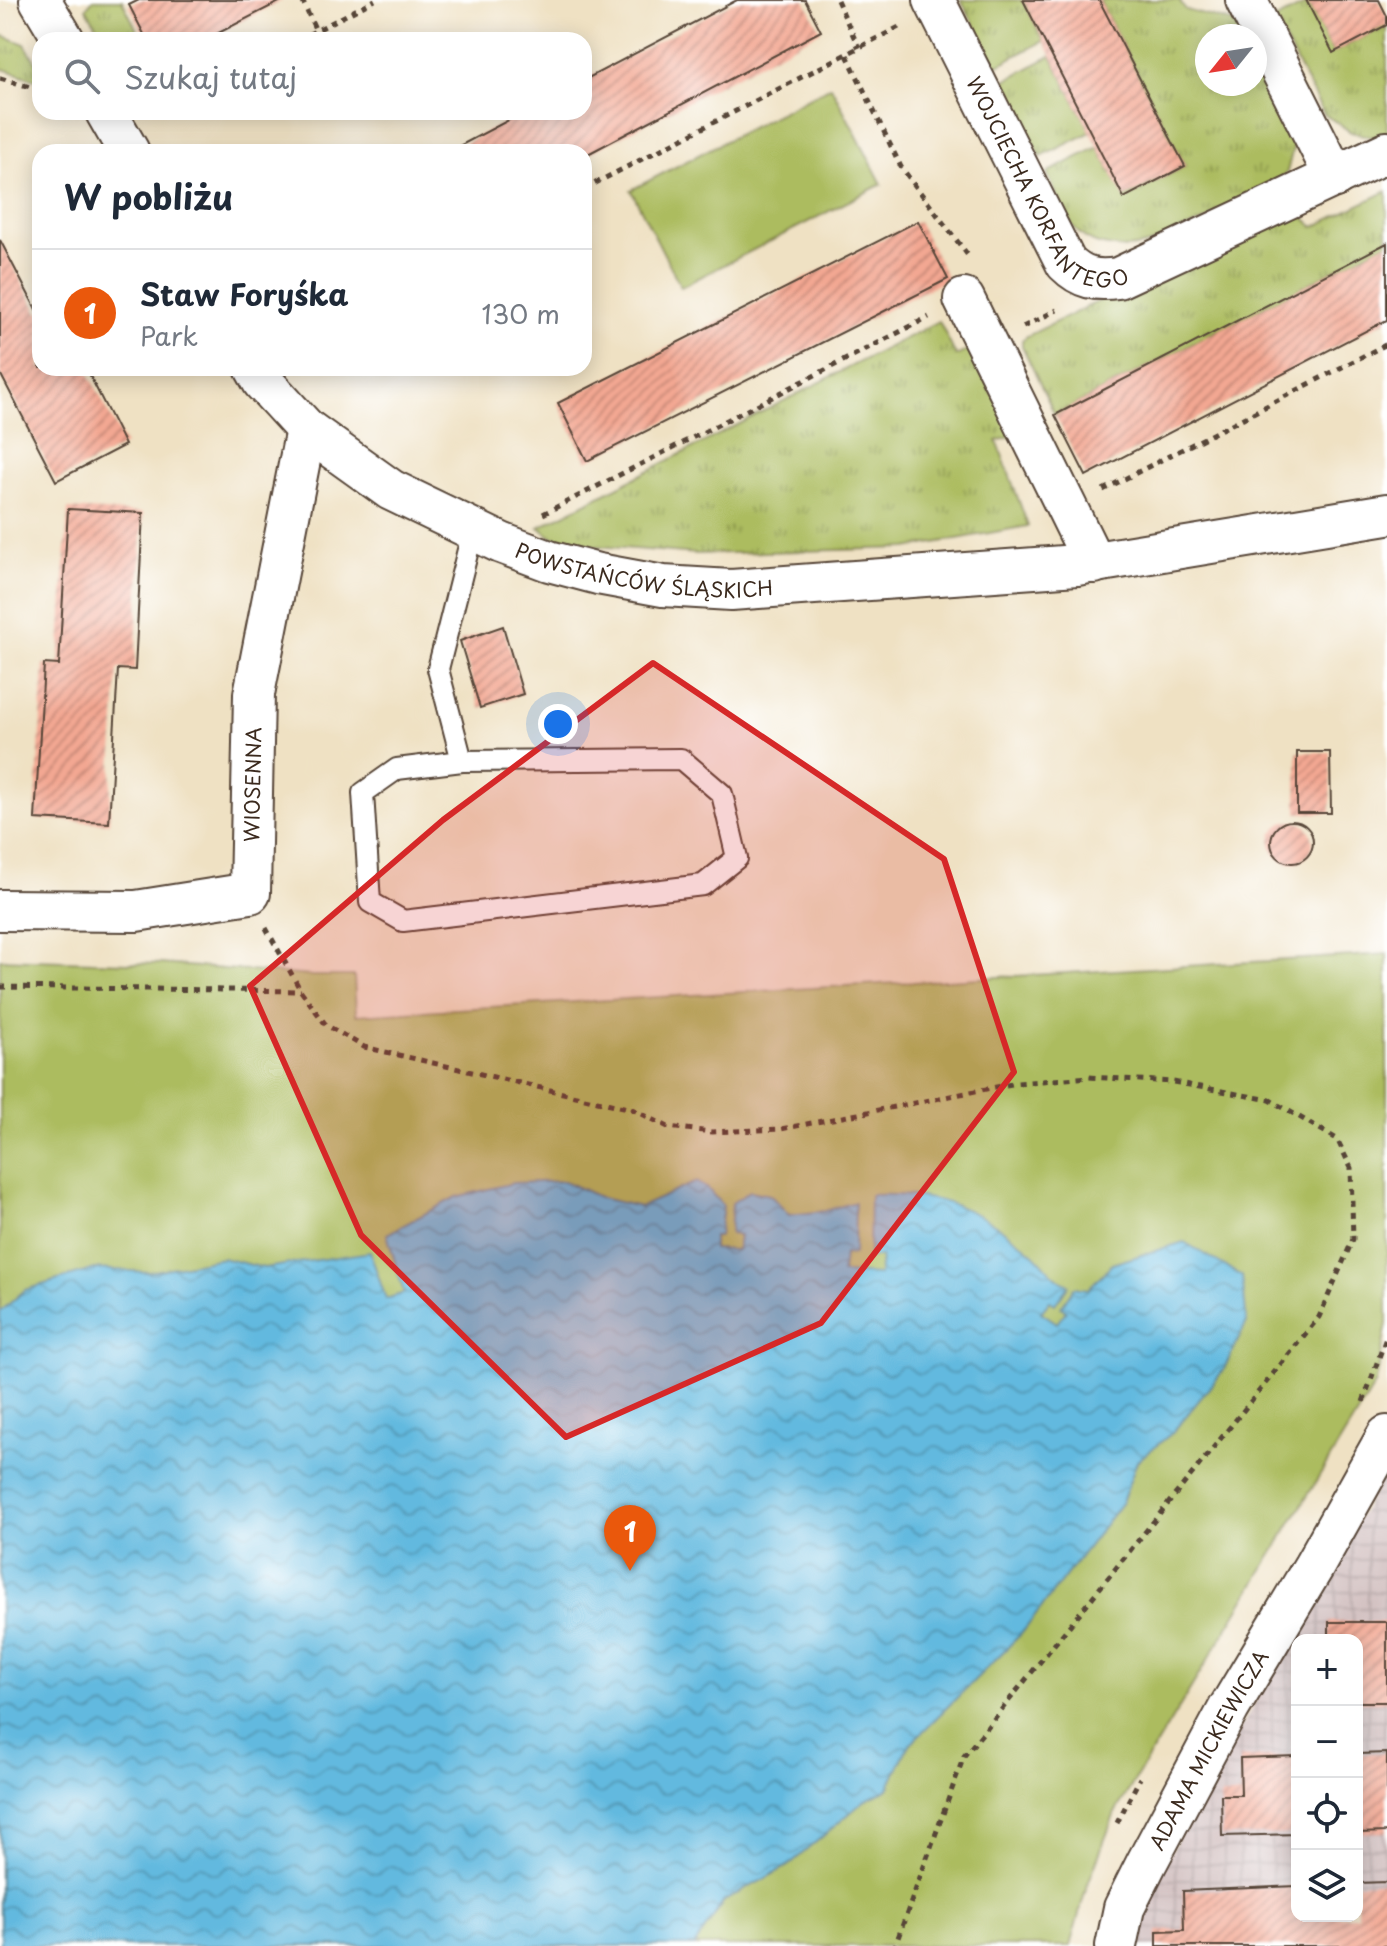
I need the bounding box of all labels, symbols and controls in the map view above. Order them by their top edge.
north arrow [1195,24,1267,96]
search box [32,32,592,120]
icon: search [60,54,104,98]
text: Szukaj tutaj [124,54,297,99]
street label: WOJCIECHA KORFANTEGO [960,71,1134,294]
text: W pobliżu [64,170,233,222]
text: Staw Foryśka [140,271,349,316]
text: 1 [84,294,96,333]
text: 130 m [481,294,560,333]
text: Park [140,316,198,355]
street label: POWSTAŃCÓW ŚLĄSKICH [511,535,774,605]
your location [538,704,578,744]
street label: WIOSENNA [236,727,268,842]
pin: 1 [604,1505,656,1571]
map controls [1291,1634,1363,1922]
button: + [1291,1634,1363,1706]
street label: ADAMA MICKIEWICZA [1141,1644,1275,1855]
button: − [1291,1706,1363,1778]
button: locate [1291,1778,1363,1850]
button: layers [1291,1850,1363,1922]

